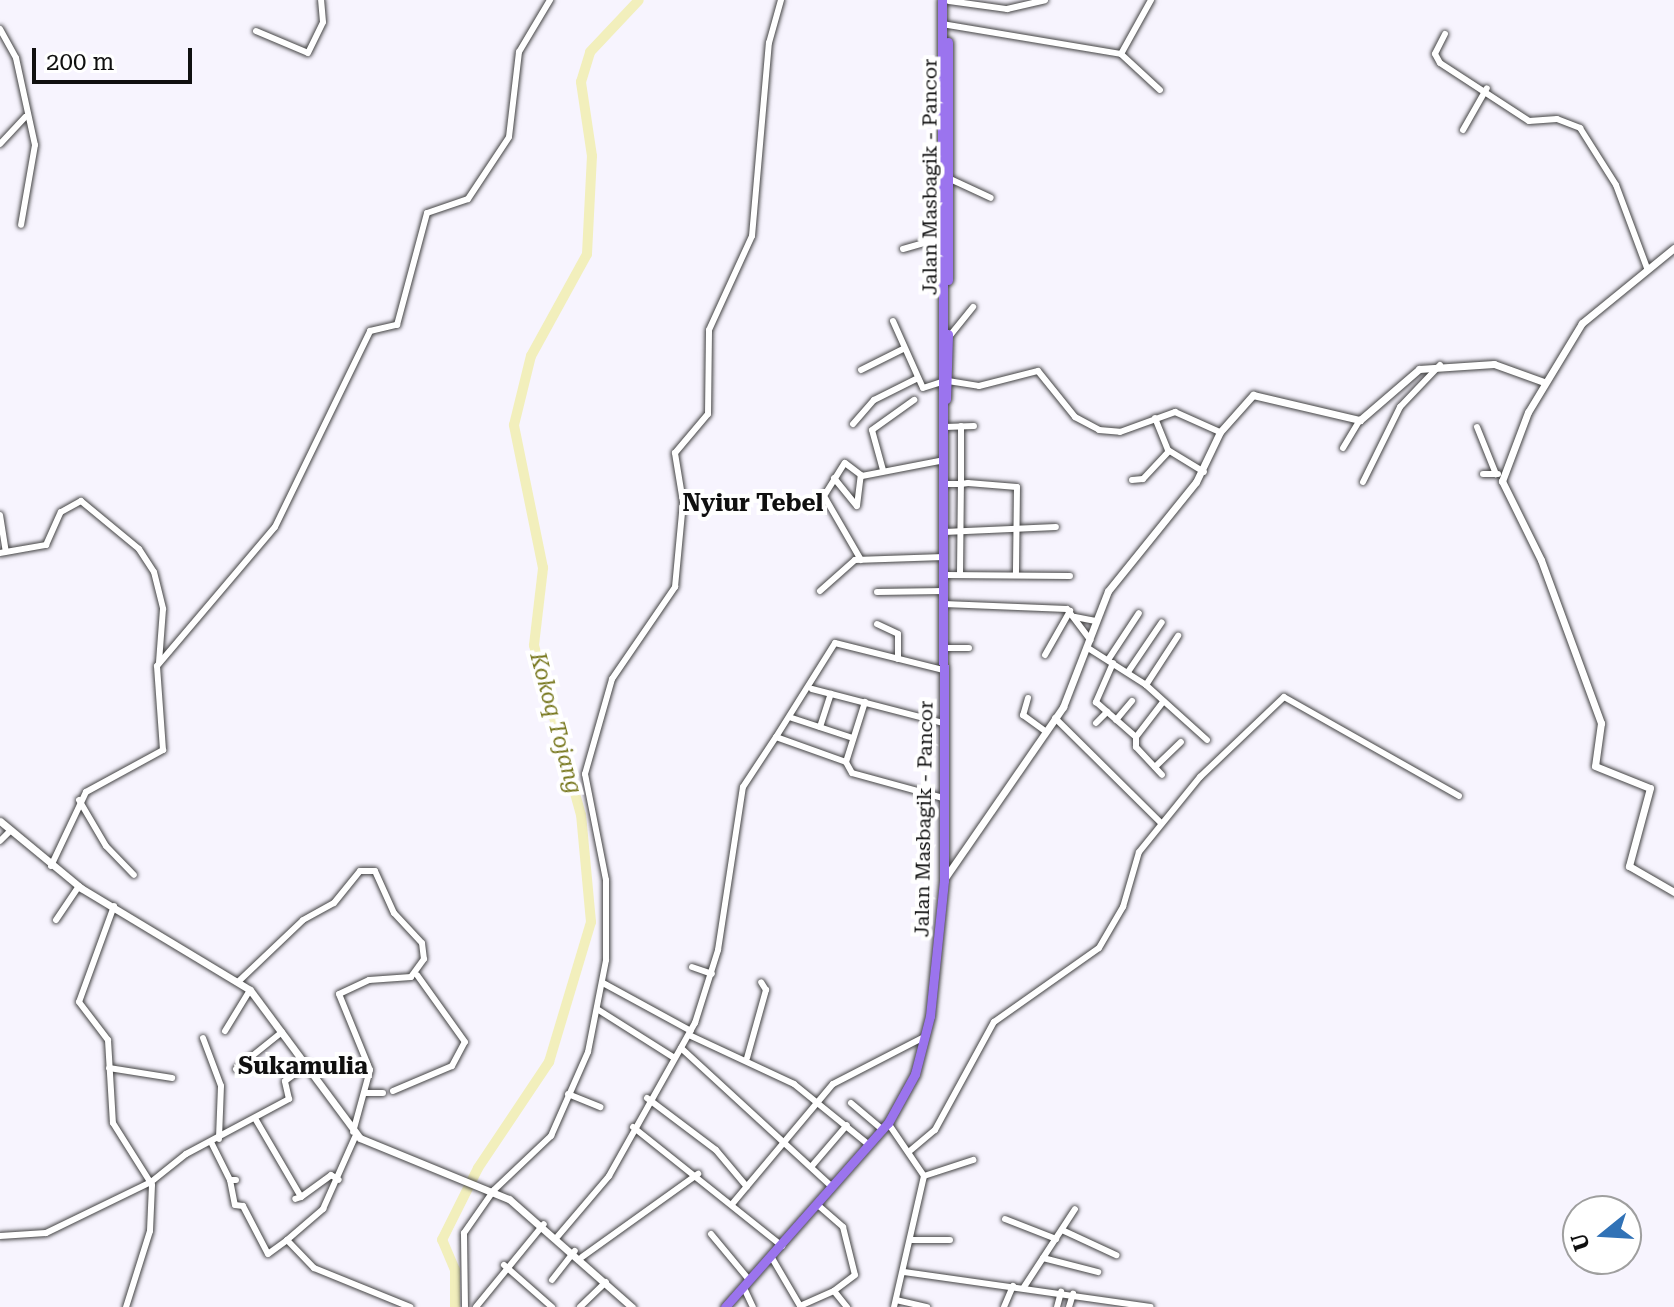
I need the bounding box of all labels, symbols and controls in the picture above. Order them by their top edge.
scale bar [36,32,196,82]
text: 200 m [46,48,114,76]
street label: Jalan Masbagik - Pancor [918,59,942,295]
district label: Nyiur Tebel [683,490,823,518]
water label: Kokoq Tojang [524,649,588,797]
street label: Jalan Masbagik - Pancor [910,701,938,937]
district label: Sukamulia [238,1053,368,1081]
north arrow [1562,1195,1642,1275]
text: U [1566,1230,1595,1254]

